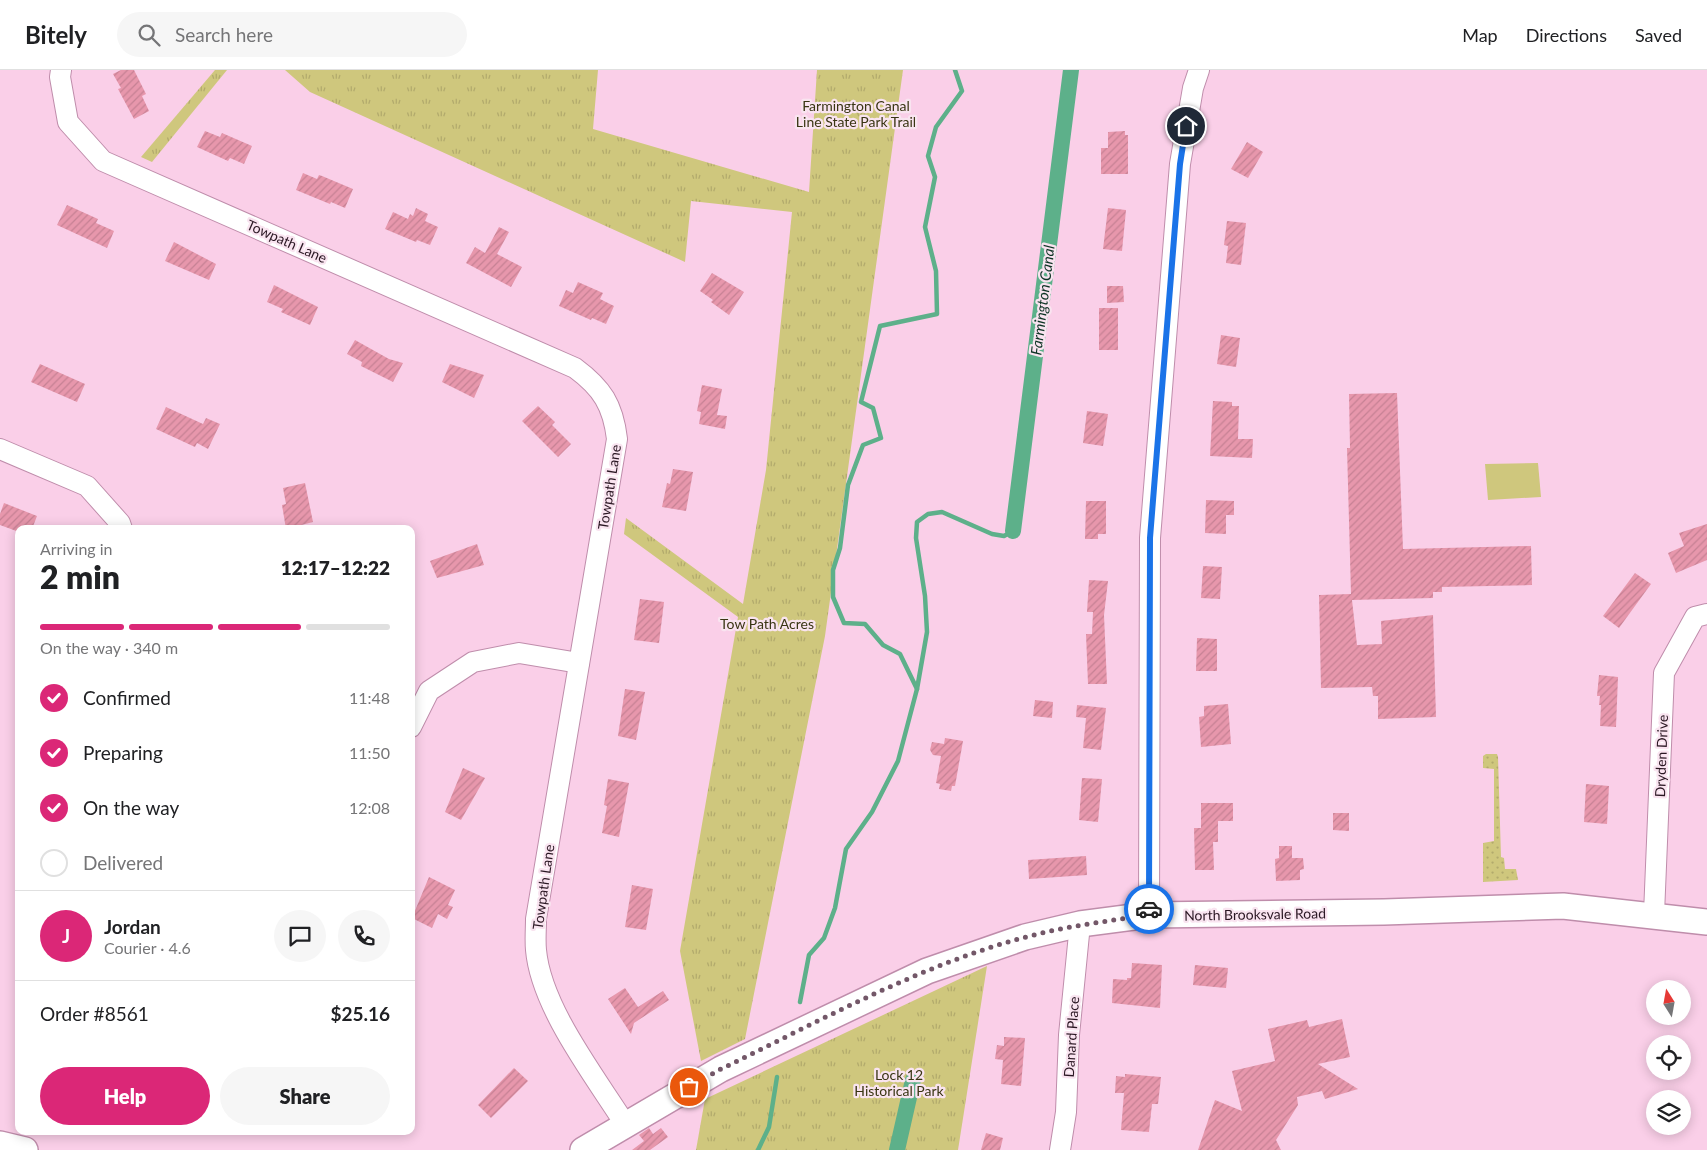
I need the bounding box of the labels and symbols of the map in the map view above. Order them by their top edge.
park label: Farmington Canal Line State Park Trail [796,97,916,130]
pin [1165,105,1207,147]
street label: Towpath Lane [244,216,330,266]
water label: Farmington Canal [1026,243,1058,356]
street label: Towpath Lane [594,443,624,531]
park label: Tow Path Acres [720,615,814,632]
street label: Dryden Drive [1651,714,1671,798]
street label: Towpath Lane [529,843,557,931]
courier [1124,884,1174,934]
street label: North Brooksvale Road [1184,904,1326,924]
north arrow [1646,980,1691,1025]
street label: Danard Place [1060,996,1082,1078]
pin [668,1066,710,1108]
park label: Lock 12 Historical Park [854,1066,945,1099]

